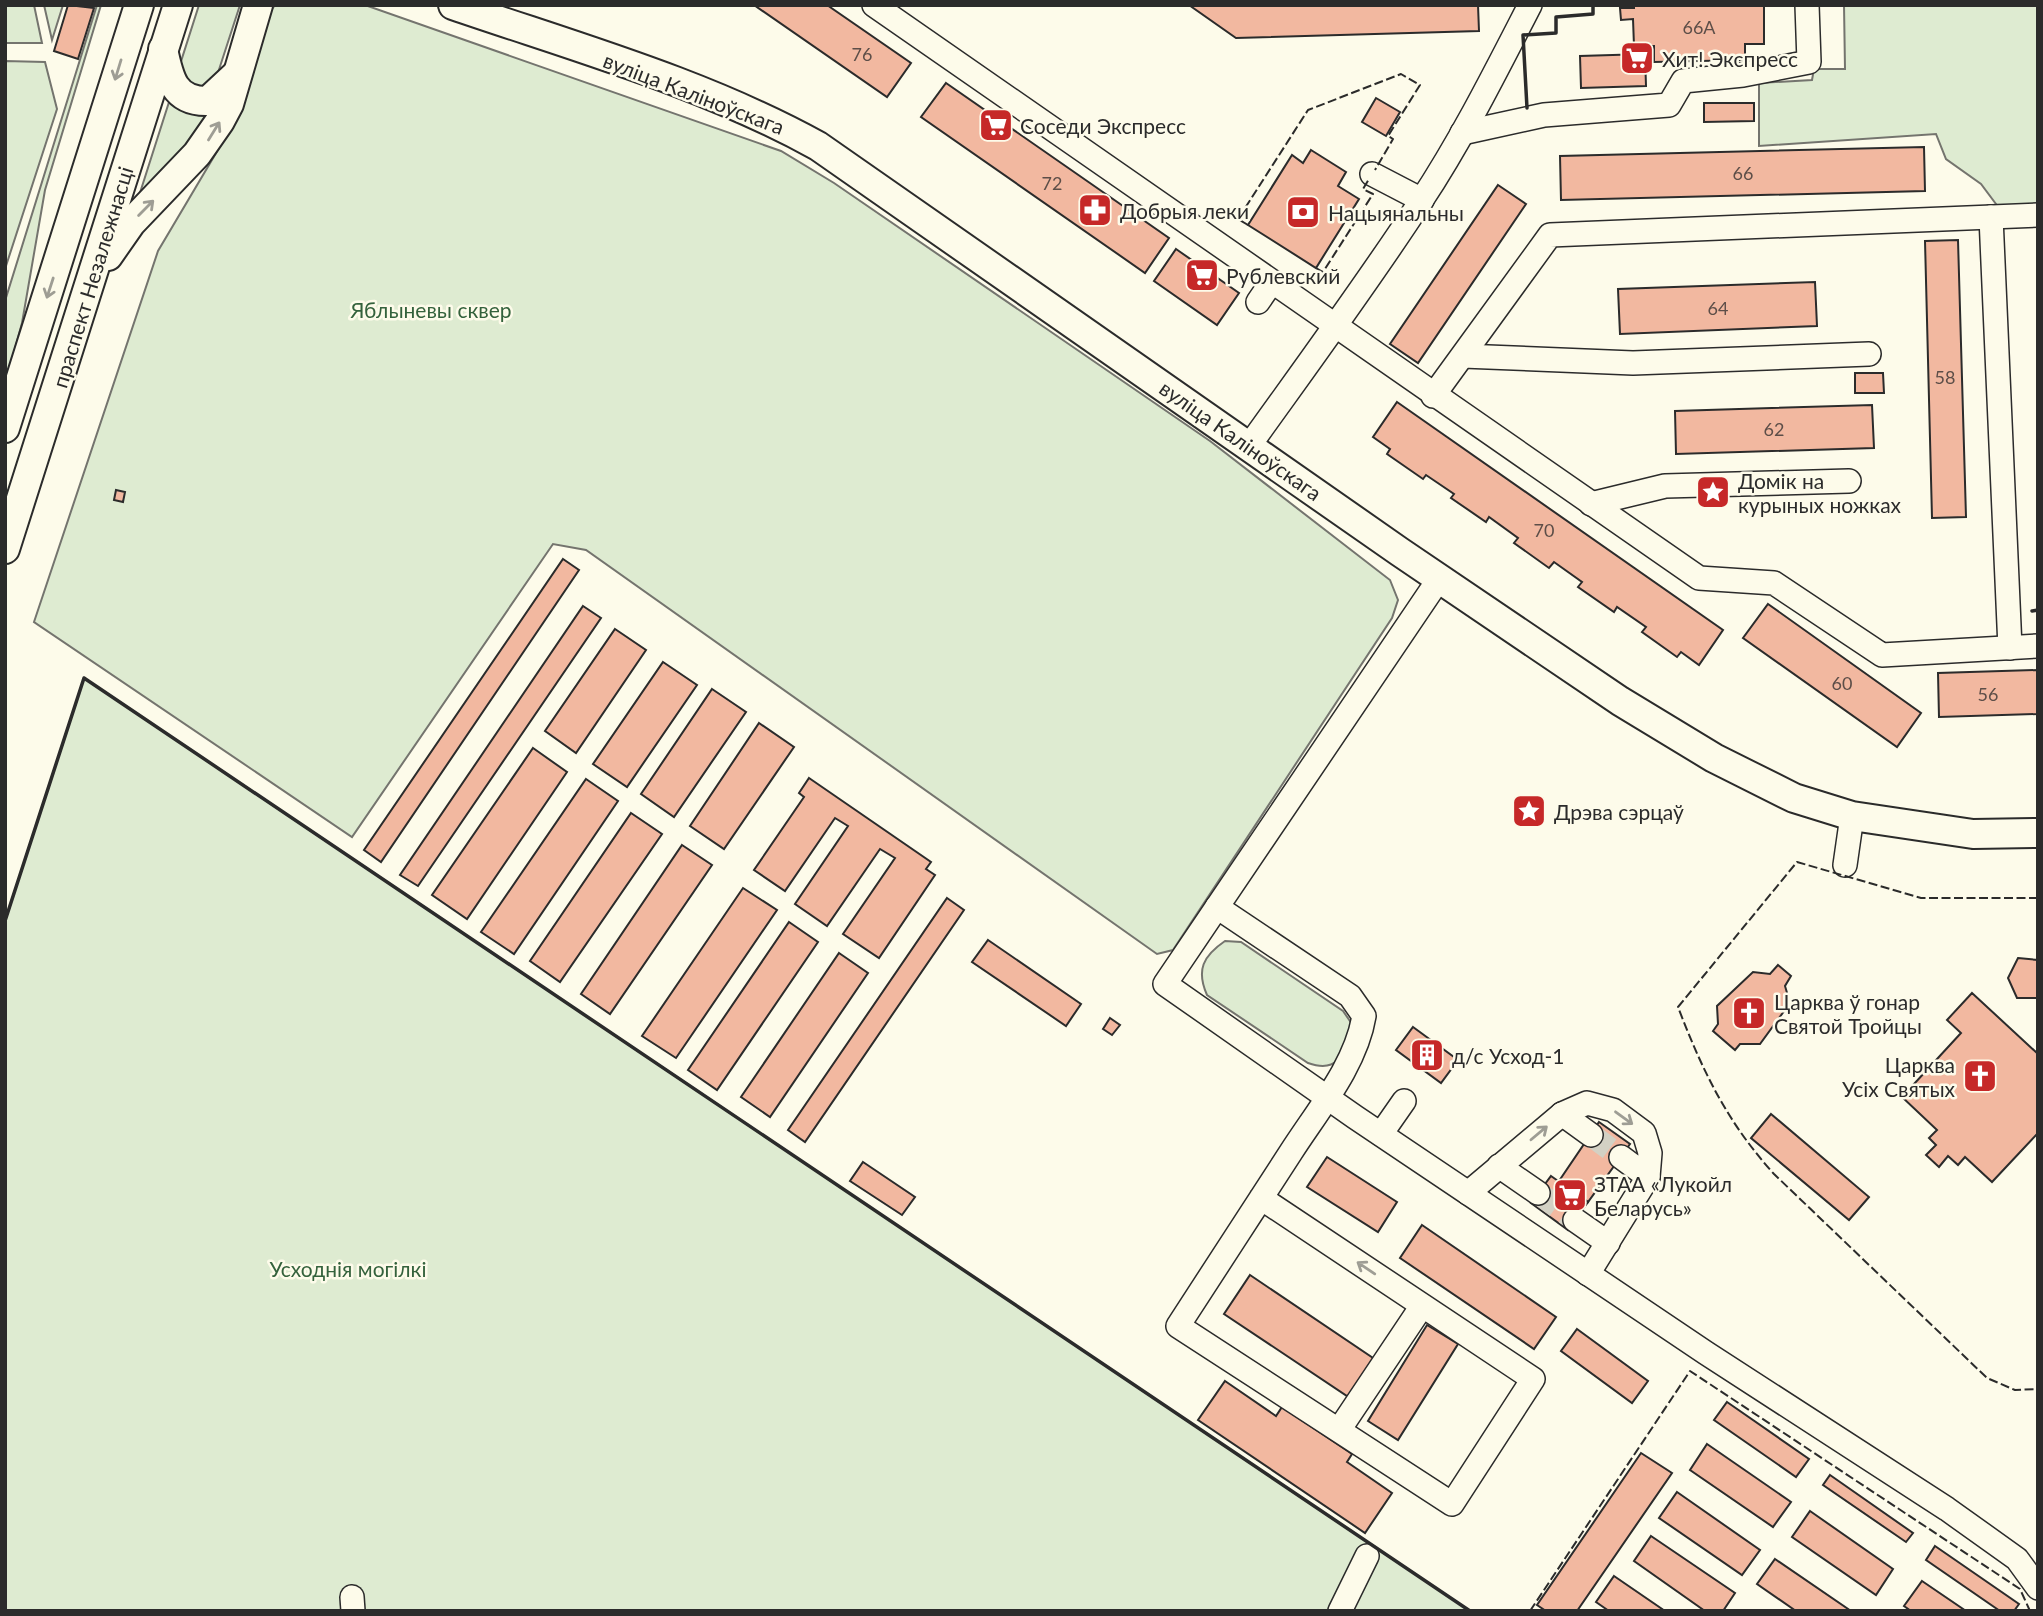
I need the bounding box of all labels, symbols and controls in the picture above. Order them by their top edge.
house number: 66А [1682,16,1716,38]
supermarket icon: Хит! Экспресс [1618,39,1656,77]
house number: 76 [852,43,872,65]
place label: Хит! Экспресс [1662,46,1798,71]
street label: вуліца Каліноўскага [600,47,788,139]
one-way arrow [111,59,124,81]
supermarket icon: Соседи Экспресс [977,106,1015,144]
place label: Соседи Экспресс [1020,113,1186,138]
one-way arrow [207,122,221,142]
house number: 66 [1733,162,1753,184]
street label: праспект Незалежнасці [46,163,138,391]
house number: 72 [1042,172,1062,194]
pharmacy icon: Добрыя леки [1076,191,1114,229]
bank icon: Нацыянальны [1284,193,1322,231]
place label: Добрыя леки [1120,198,1249,223]
one-way arrow [138,199,155,216]
place label: Нацыянальны [1328,200,1464,225]
supermarket icon: Рублевский [1183,256,1221,294]
place label: Рублевский [1226,263,1340,288]
one-way arrow [43,276,56,298]
park label: Яблыневы сквер [349,297,512,322]
house number: 64 [1708,297,1728,319]
house number: 58 [1935,366,1955,388]
street label: вуліца Каліноўскага [1155,375,1327,505]
house number: 62 [1764,418,1784,440]
place label: Домік на курыных ножках [1738,468,1902,517]
place icon: Домік на курыных ножках [1694,473,1732,511]
house number: 70 [1534,519,1554,541]
house number: 60 [1832,672,1852,694]
house number: 56 [1978,683,1998,705]
place icon: Дрэва сэрцаў [1510,792,1548,830]
place label: Дрэва сэрцаў [1554,799,1684,824]
place label: Царква ў гонар Святой Тройцы [1774,989,1922,1038]
church icon: Царква ў гонар Святой Тройцы [1730,994,1768,1032]
building icon: д/с Усход-1 [1408,1036,1446,1074]
place label: д/с Усход-1 [1452,1043,1564,1068]
place label: Царква Усіх Святых [1842,1052,1956,1101]
church icon: Царква Усіх Святых [1961,1057,1999,1095]
one-way arrow [1614,1111,1633,1125]
one-way arrow [1529,1125,1547,1141]
place label: ЗТАА «Лукойл Беларусь» [1594,1171,1732,1220]
supermarket icon: ЗТАА «Лукойл Беларусь» [1551,1176,1589,1214]
park label: Усходнія могілкі [270,1256,426,1281]
one-way arrow [1356,1261,1376,1275]

